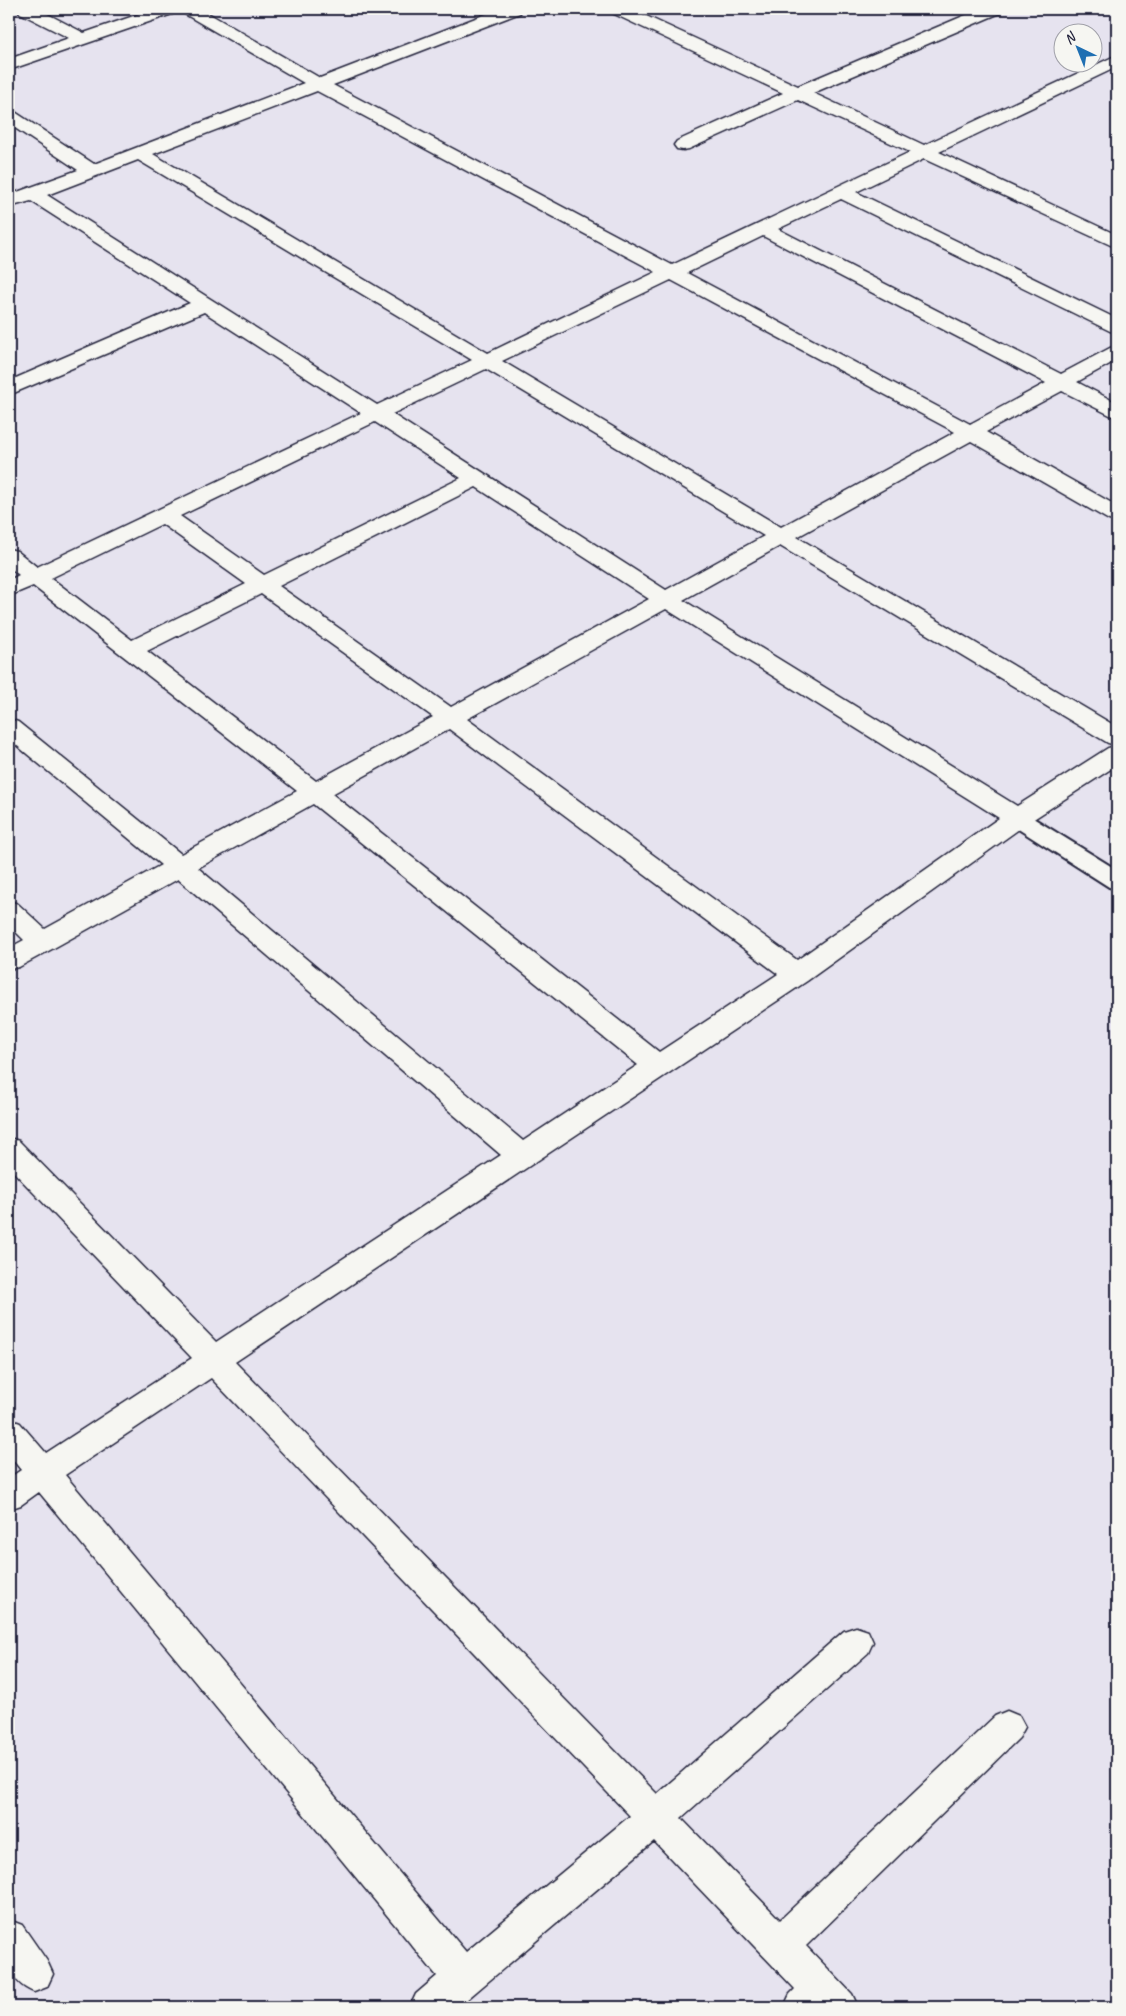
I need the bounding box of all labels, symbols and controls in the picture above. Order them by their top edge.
north arrow [1054,22,1104,72]
text: N [1061,28,1080,48]

